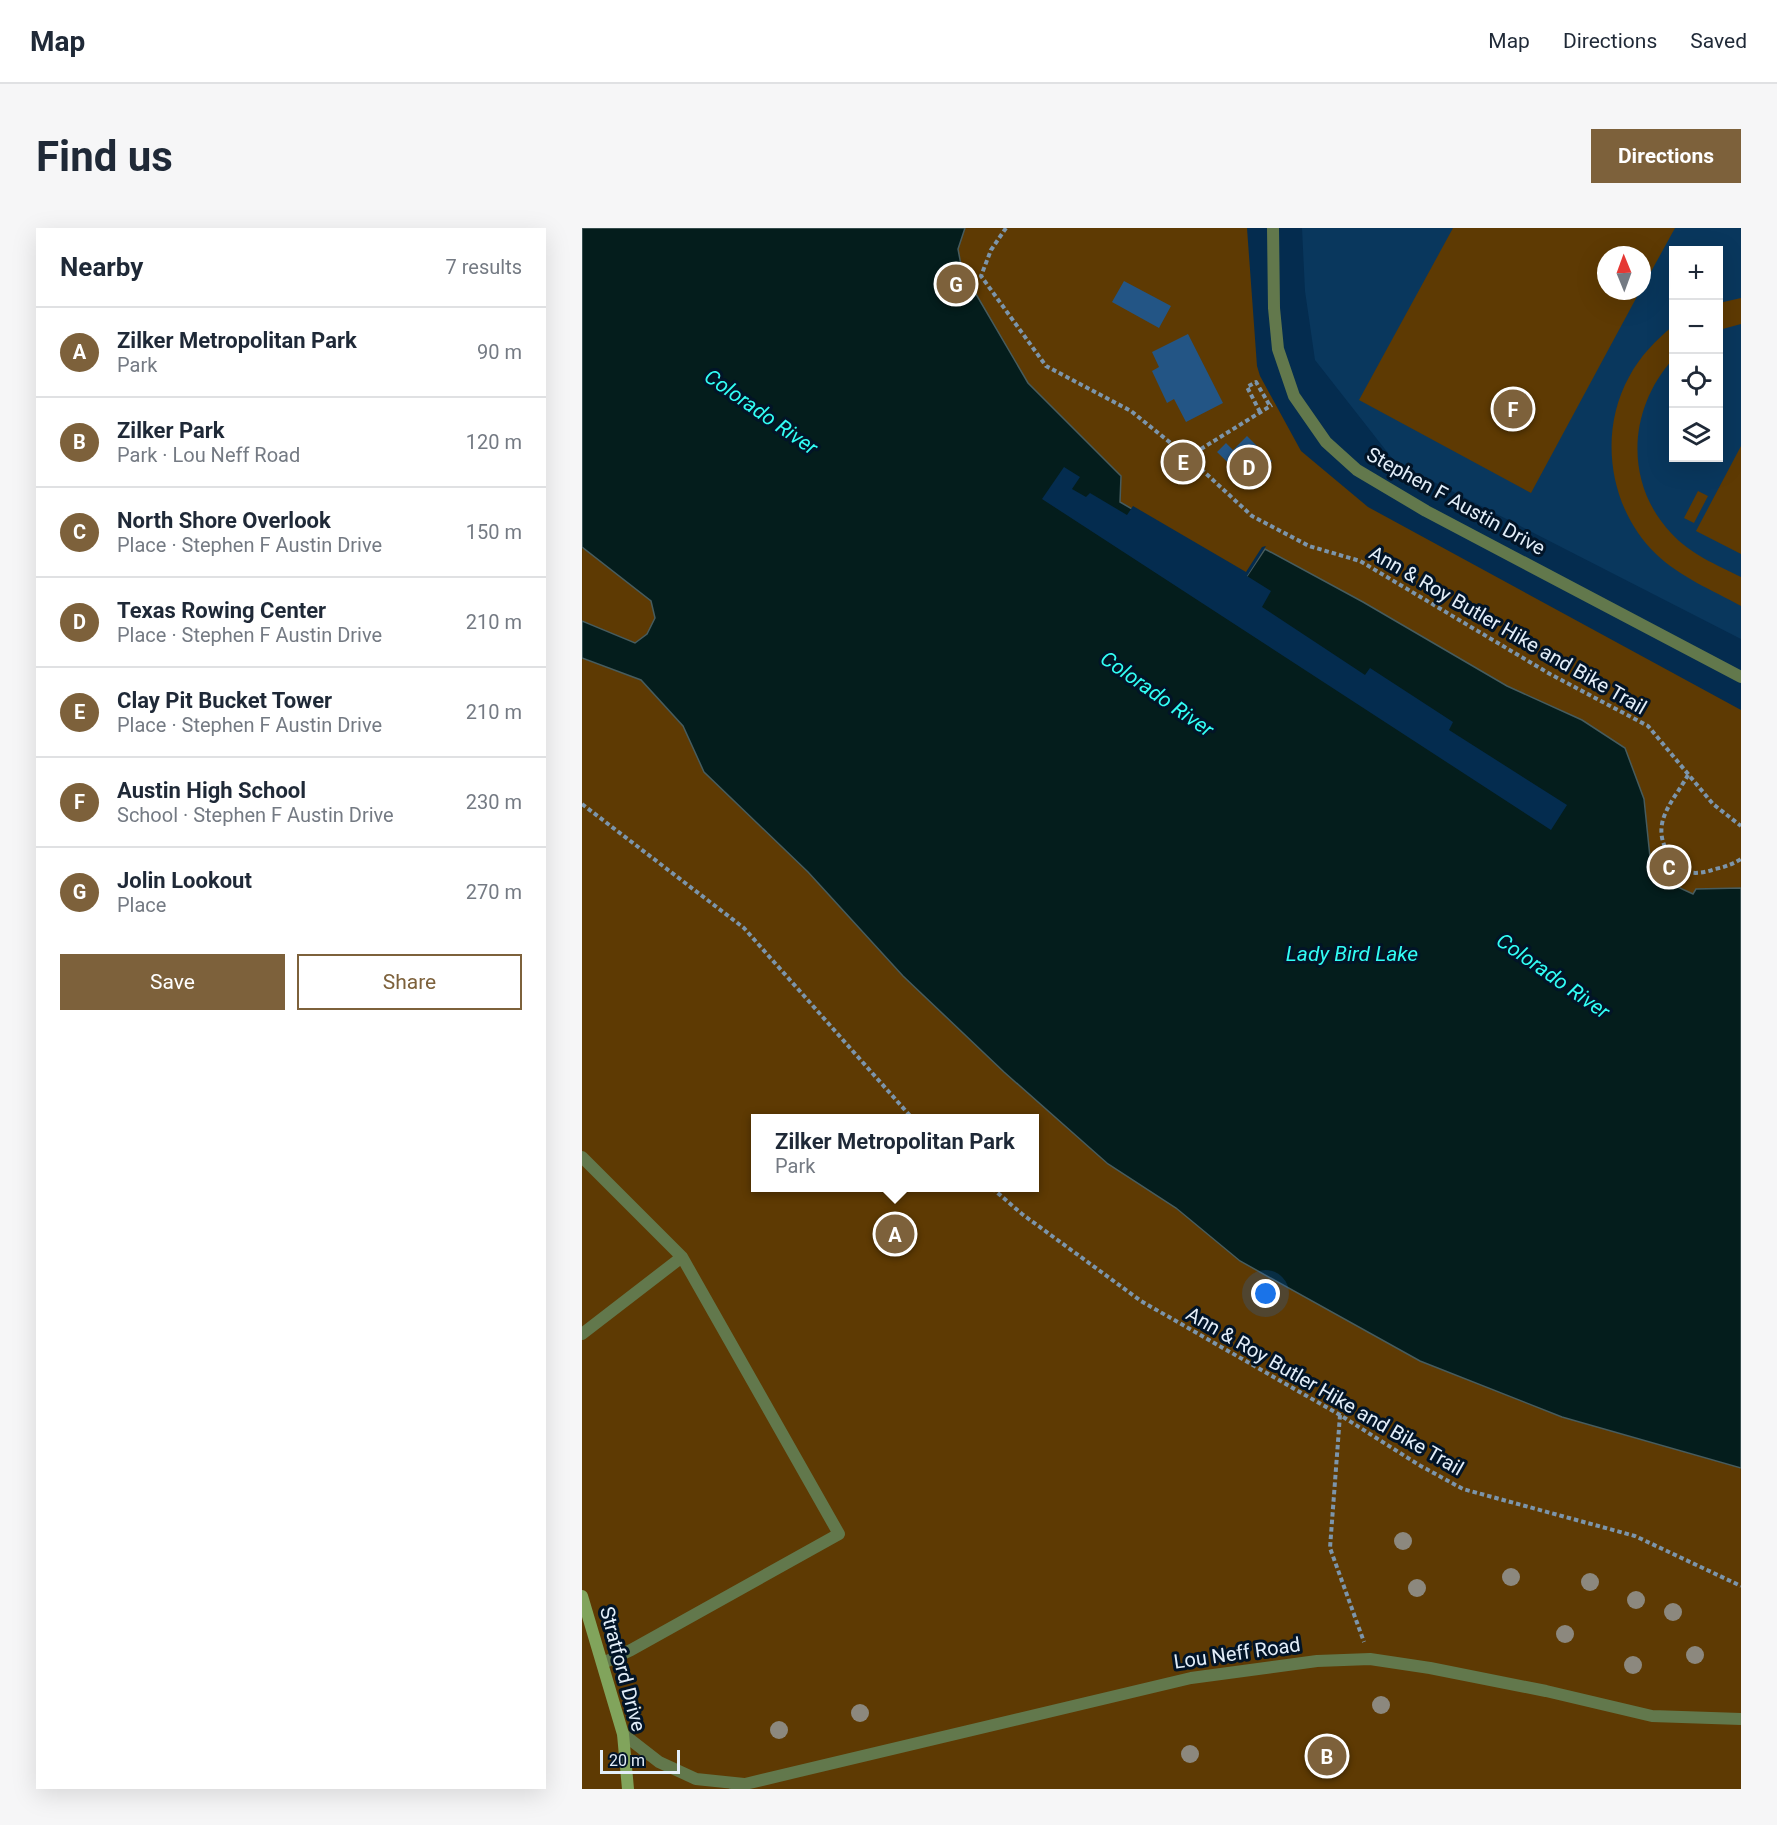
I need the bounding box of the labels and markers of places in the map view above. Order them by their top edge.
pin: G [936,262,976,306]
pin: F [1494,386,1532,432]
pin: E [1164,440,1202,484]
pin: D [1230,444,1268,490]
pin: C [1650,844,1688,890]
pin: A [876,1212,914,1256]
pin: B [1308,1734,1346,1778]

